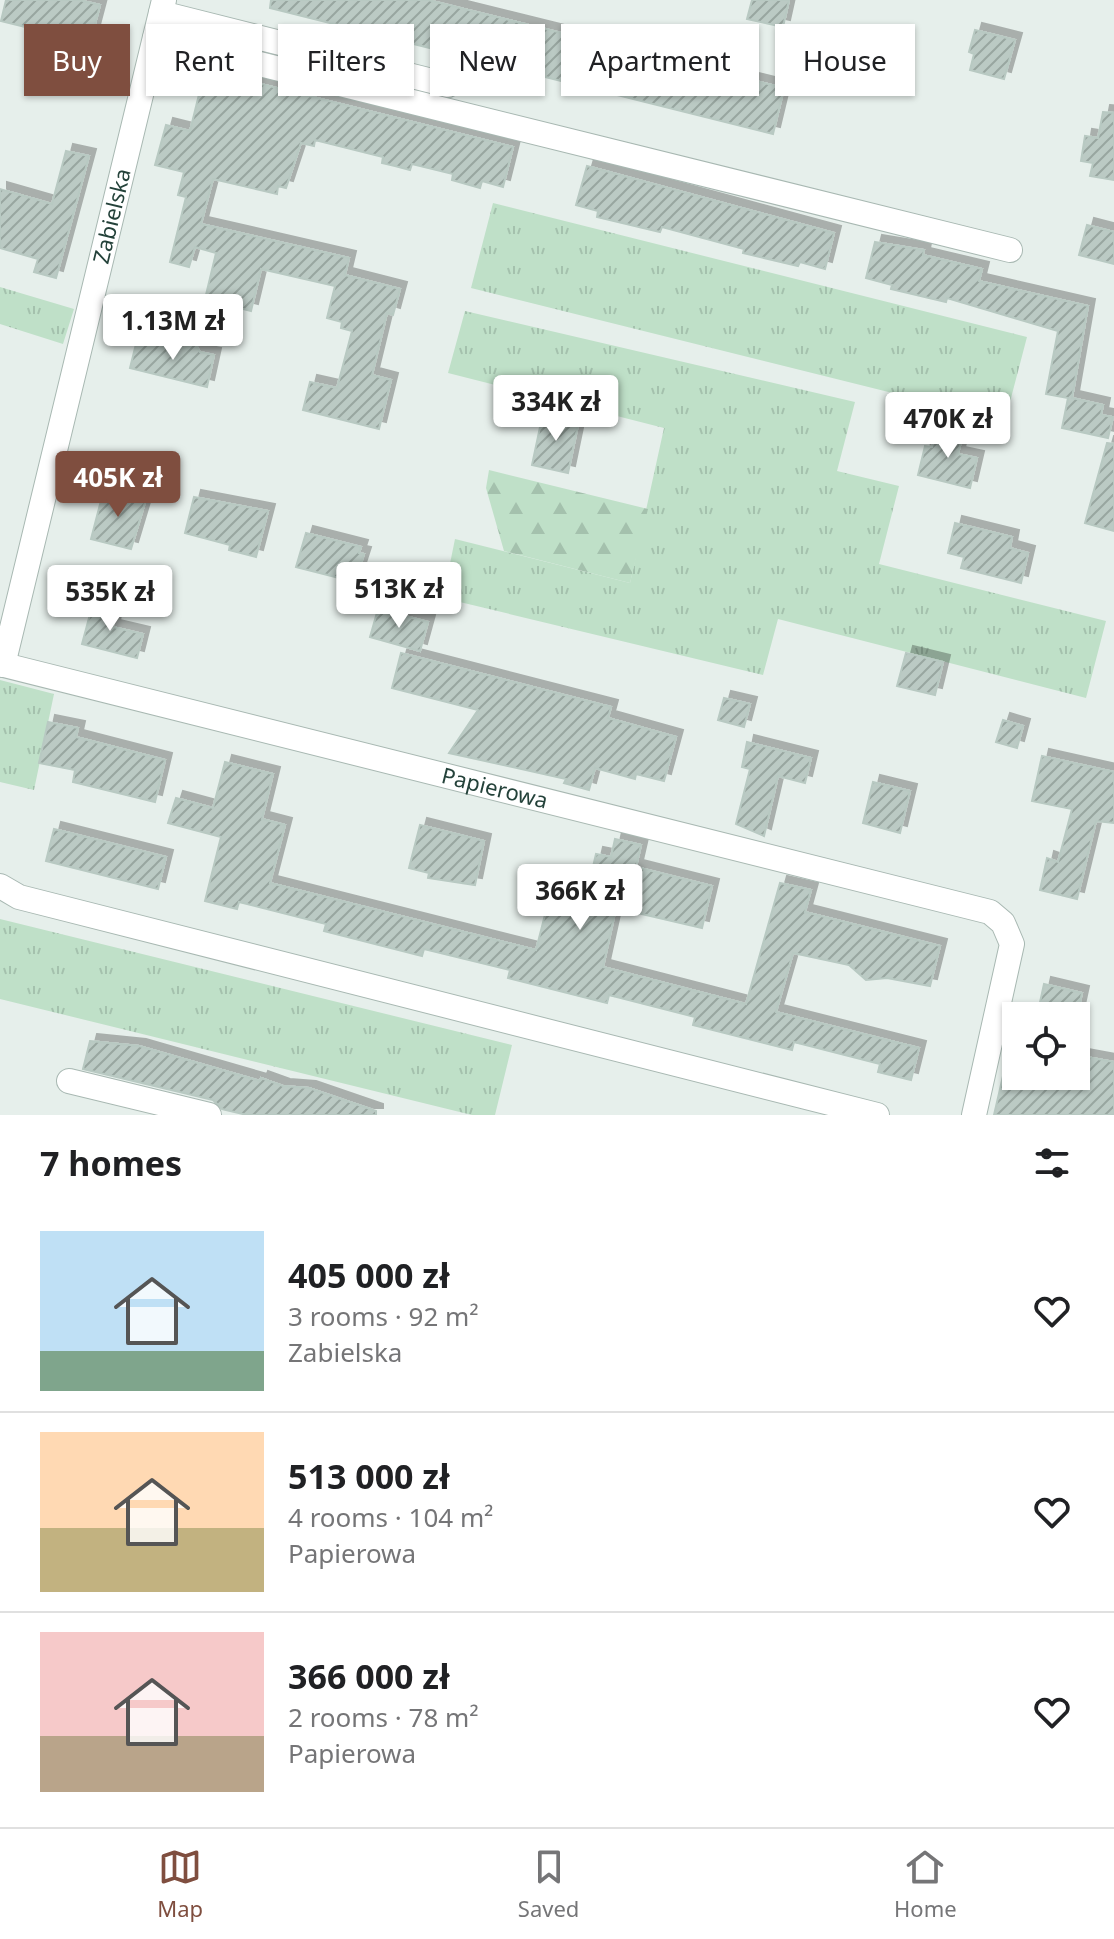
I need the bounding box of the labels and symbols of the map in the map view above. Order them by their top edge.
street label: Zabielska [85,165,137,266]
pin: 1.13M zł [90,294,256,362]
pin: 334K zł [482,375,630,443]
pin: 470K zł [874,392,1022,460]
pin: 405K zł [44,451,192,519]
pin: 513K zł [325,562,473,630]
pin: 535K zł [36,565,184,633]
street label: Papierowa [439,759,551,815]
pin: 366K zł [506,864,654,932]

